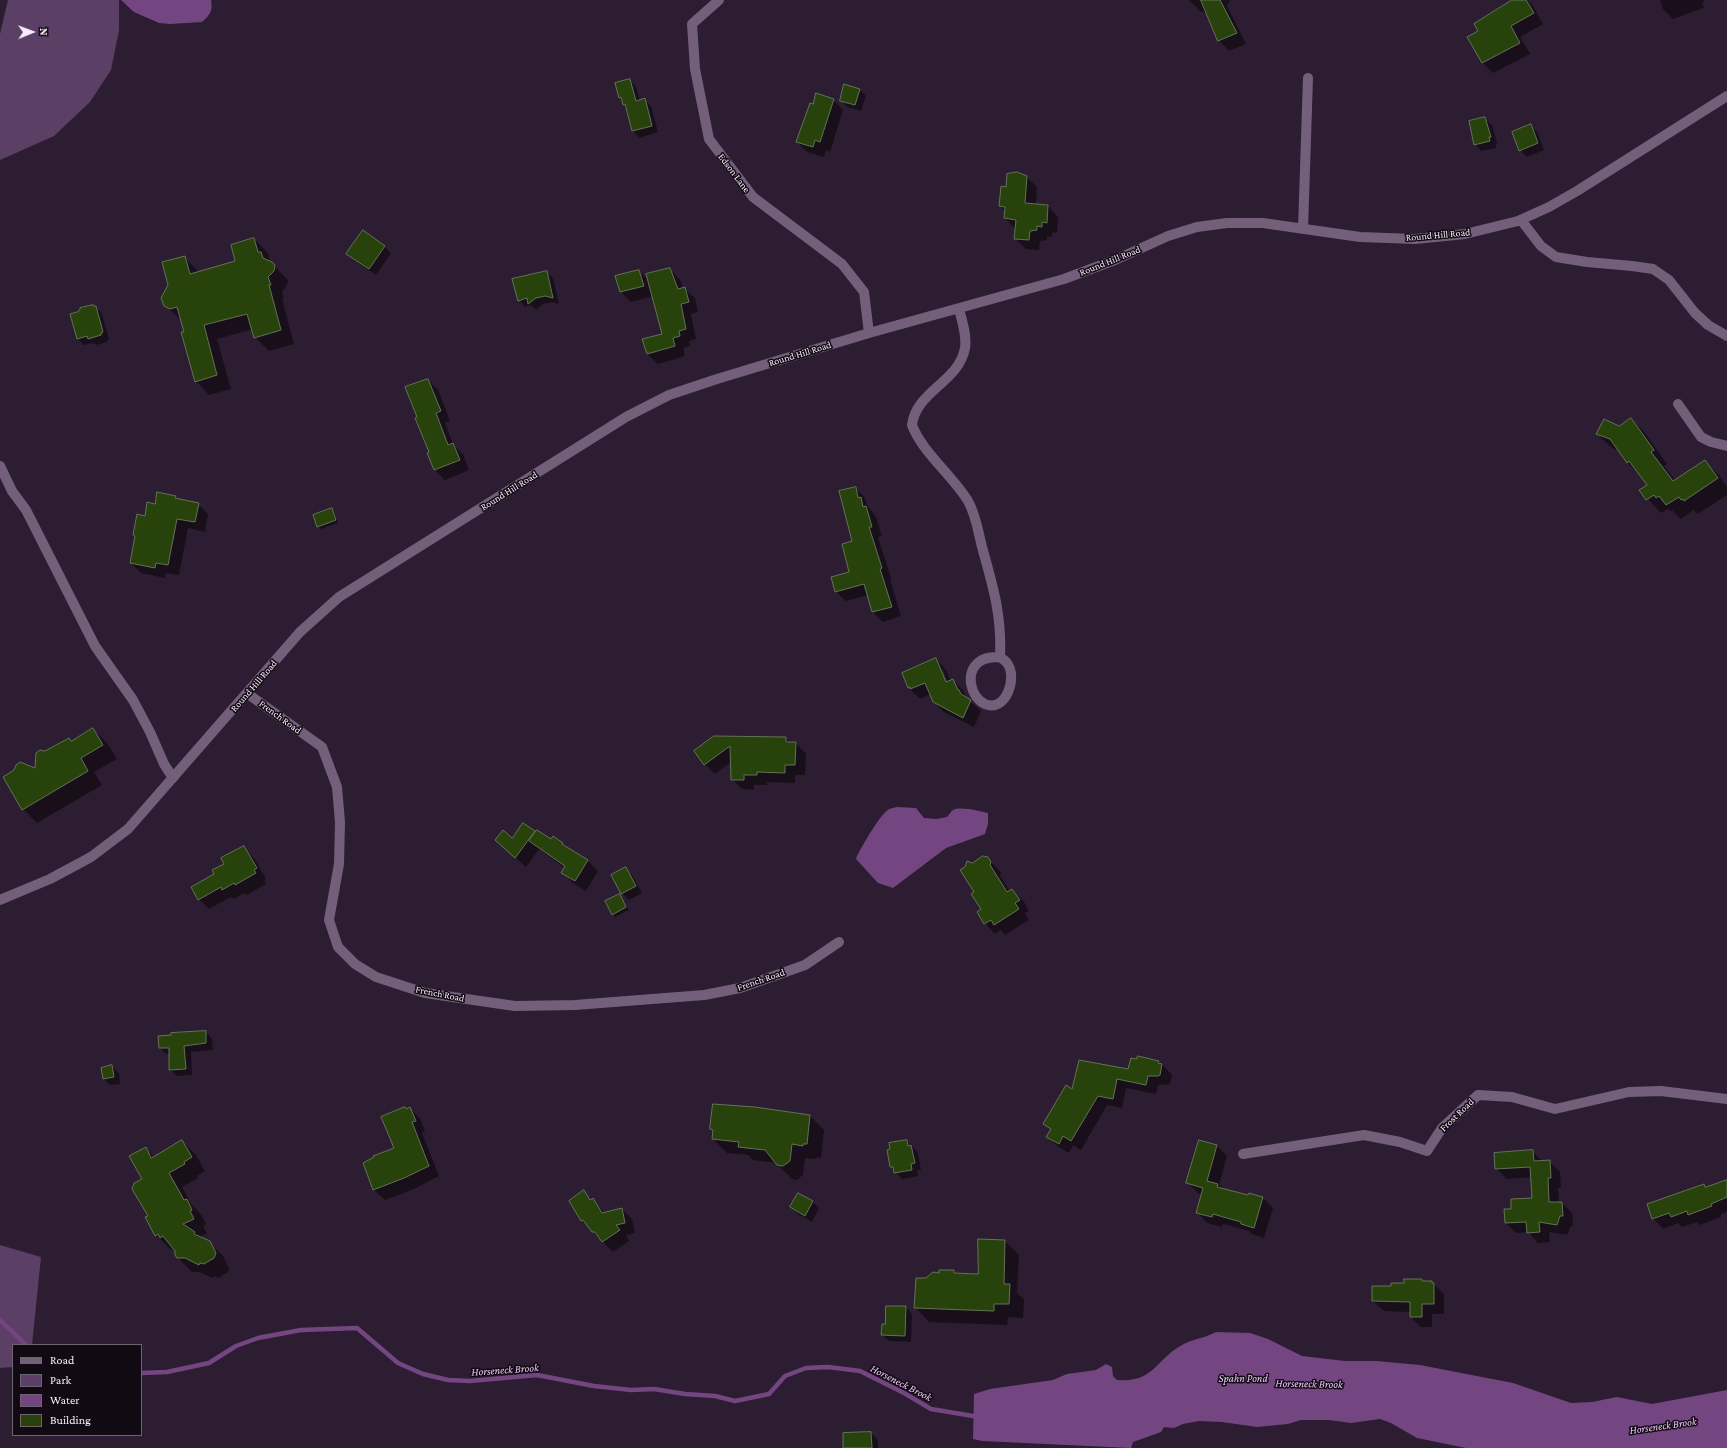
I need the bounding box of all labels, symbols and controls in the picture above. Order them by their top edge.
north arrow [12,12,52,52]
text: N [38,28,50,36]
street label: Edson Lane [715,151,753,195]
street label: Round Hill Road [1405,226,1471,244]
street label: Round Hill Road [1078,243,1142,279]
street label: Round Hill Road [767,339,833,369]
street label: Round Hill Road [478,469,540,513]
street label: Round Hill Road [228,658,280,714]
street label: French Road [256,698,304,736]
street label: French Road [736,966,786,994]
street label: French Road [415,983,465,1005]
street label: Frost Road [1438,1096,1476,1134]
legend [12,1344,142,1436]
text: Road [50,1353,74,1367]
water label: Horseneck Brook [471,1361,539,1379]
water label: Horseneck Brook [868,1362,934,1404]
water label: Spahn Pond [1218,1372,1268,1386]
text: Park [50,1373,71,1387]
water label: Horseneck Brook [1275,1377,1343,1391]
text: Water [50,1393,79,1407]
text: Building [50,1413,91,1427]
water label: Horseneck Brook [1629,1415,1697,1437]

